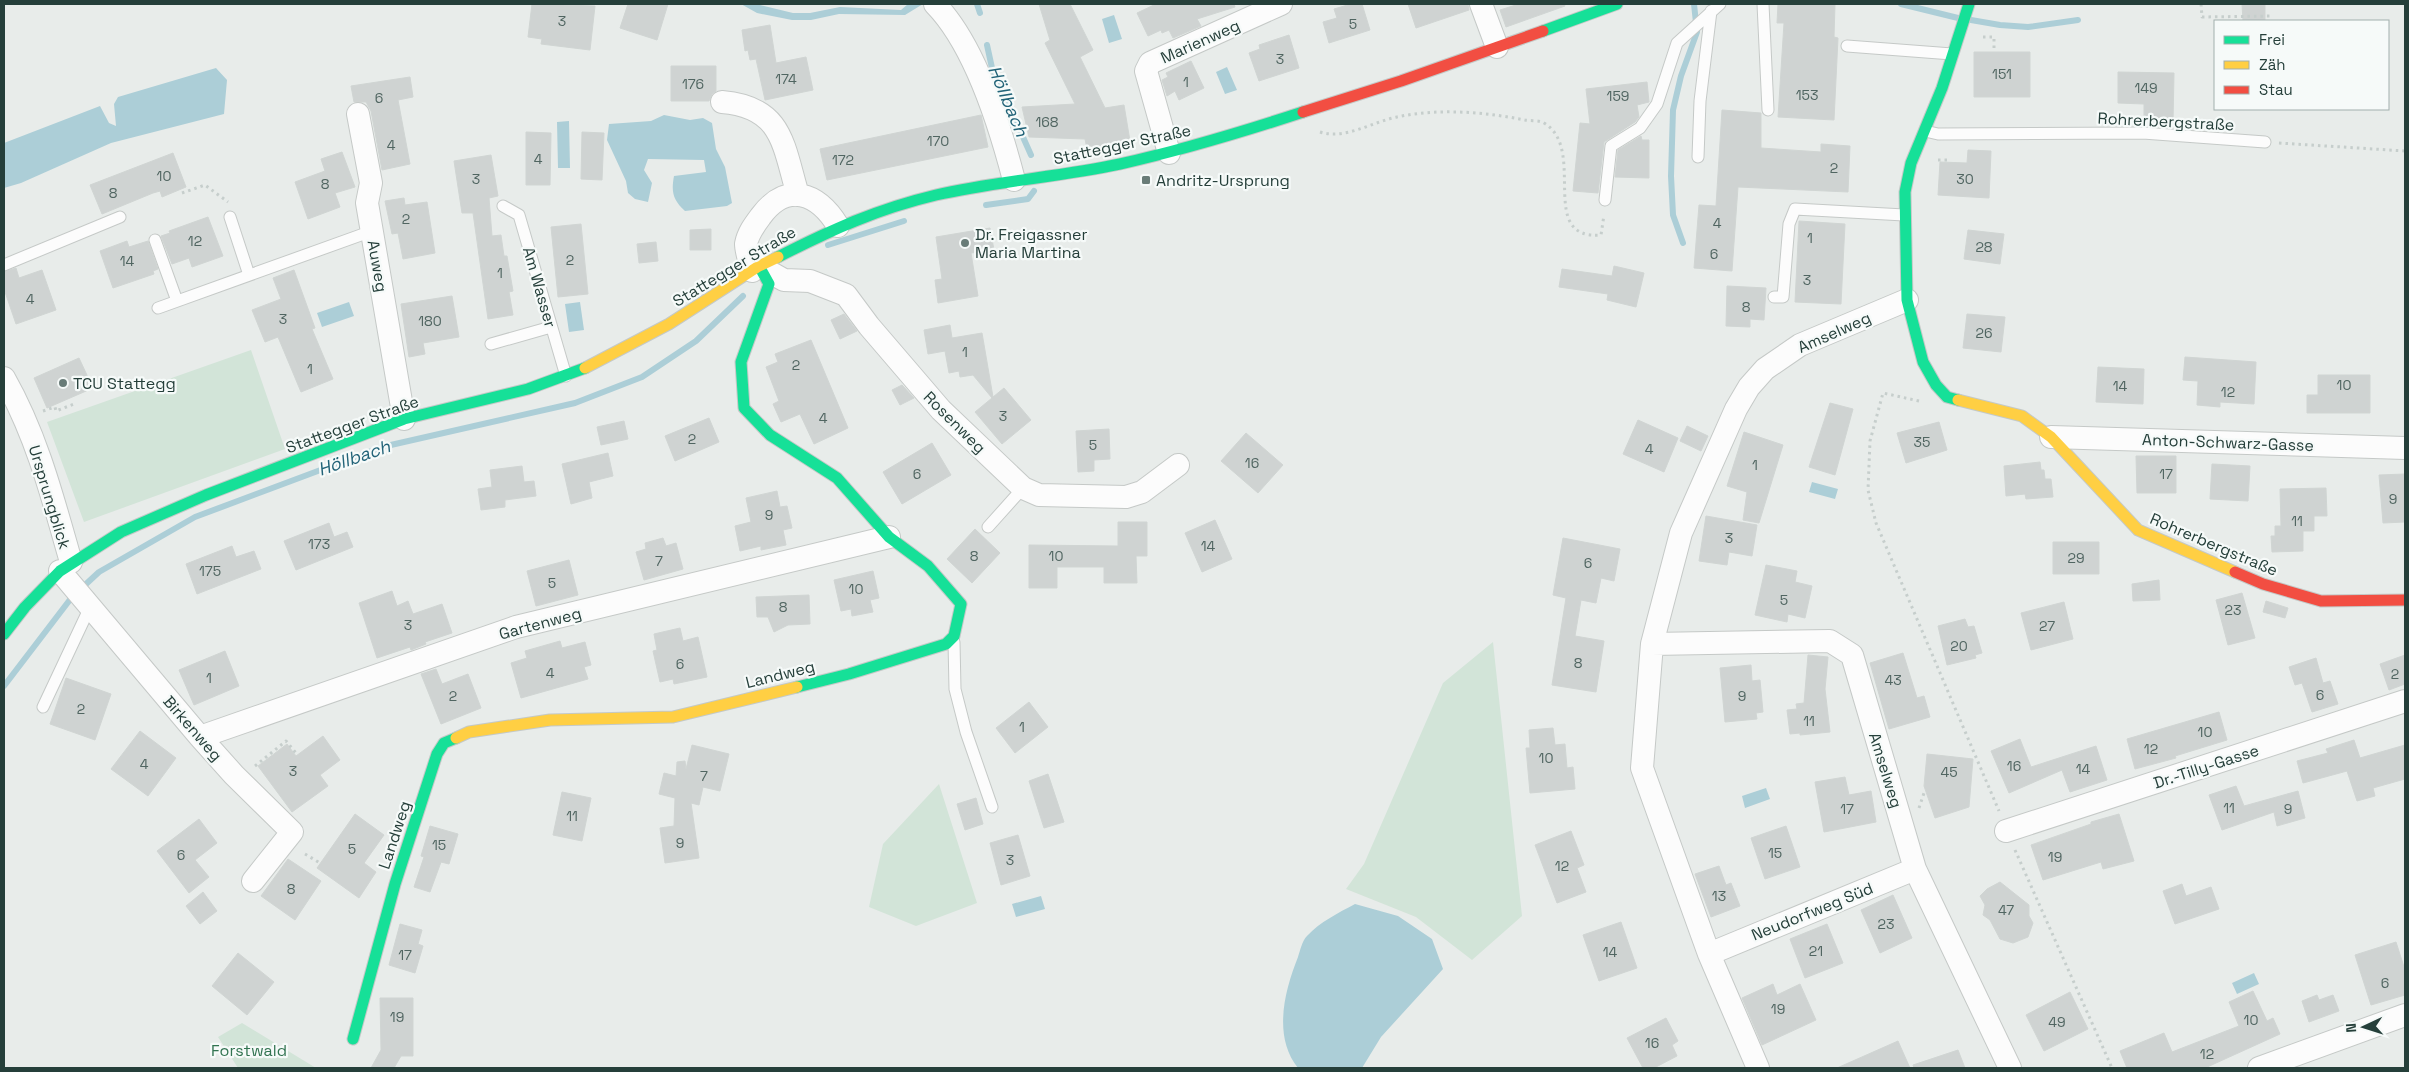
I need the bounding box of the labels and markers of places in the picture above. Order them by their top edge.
place label: Andritz-Ursprung [1156,170,1290,191]
marker: Andritz-Ursprung [1140,174,1152,186]
place label: Dr. Freigassner Maria Martina [975,224,1088,263]
marker: Dr. Freigassner Maria Martina [959,237,971,249]
place label: TCU Stattegg [73,373,176,394]
marker: TCU Stattegg [57,377,69,389]

